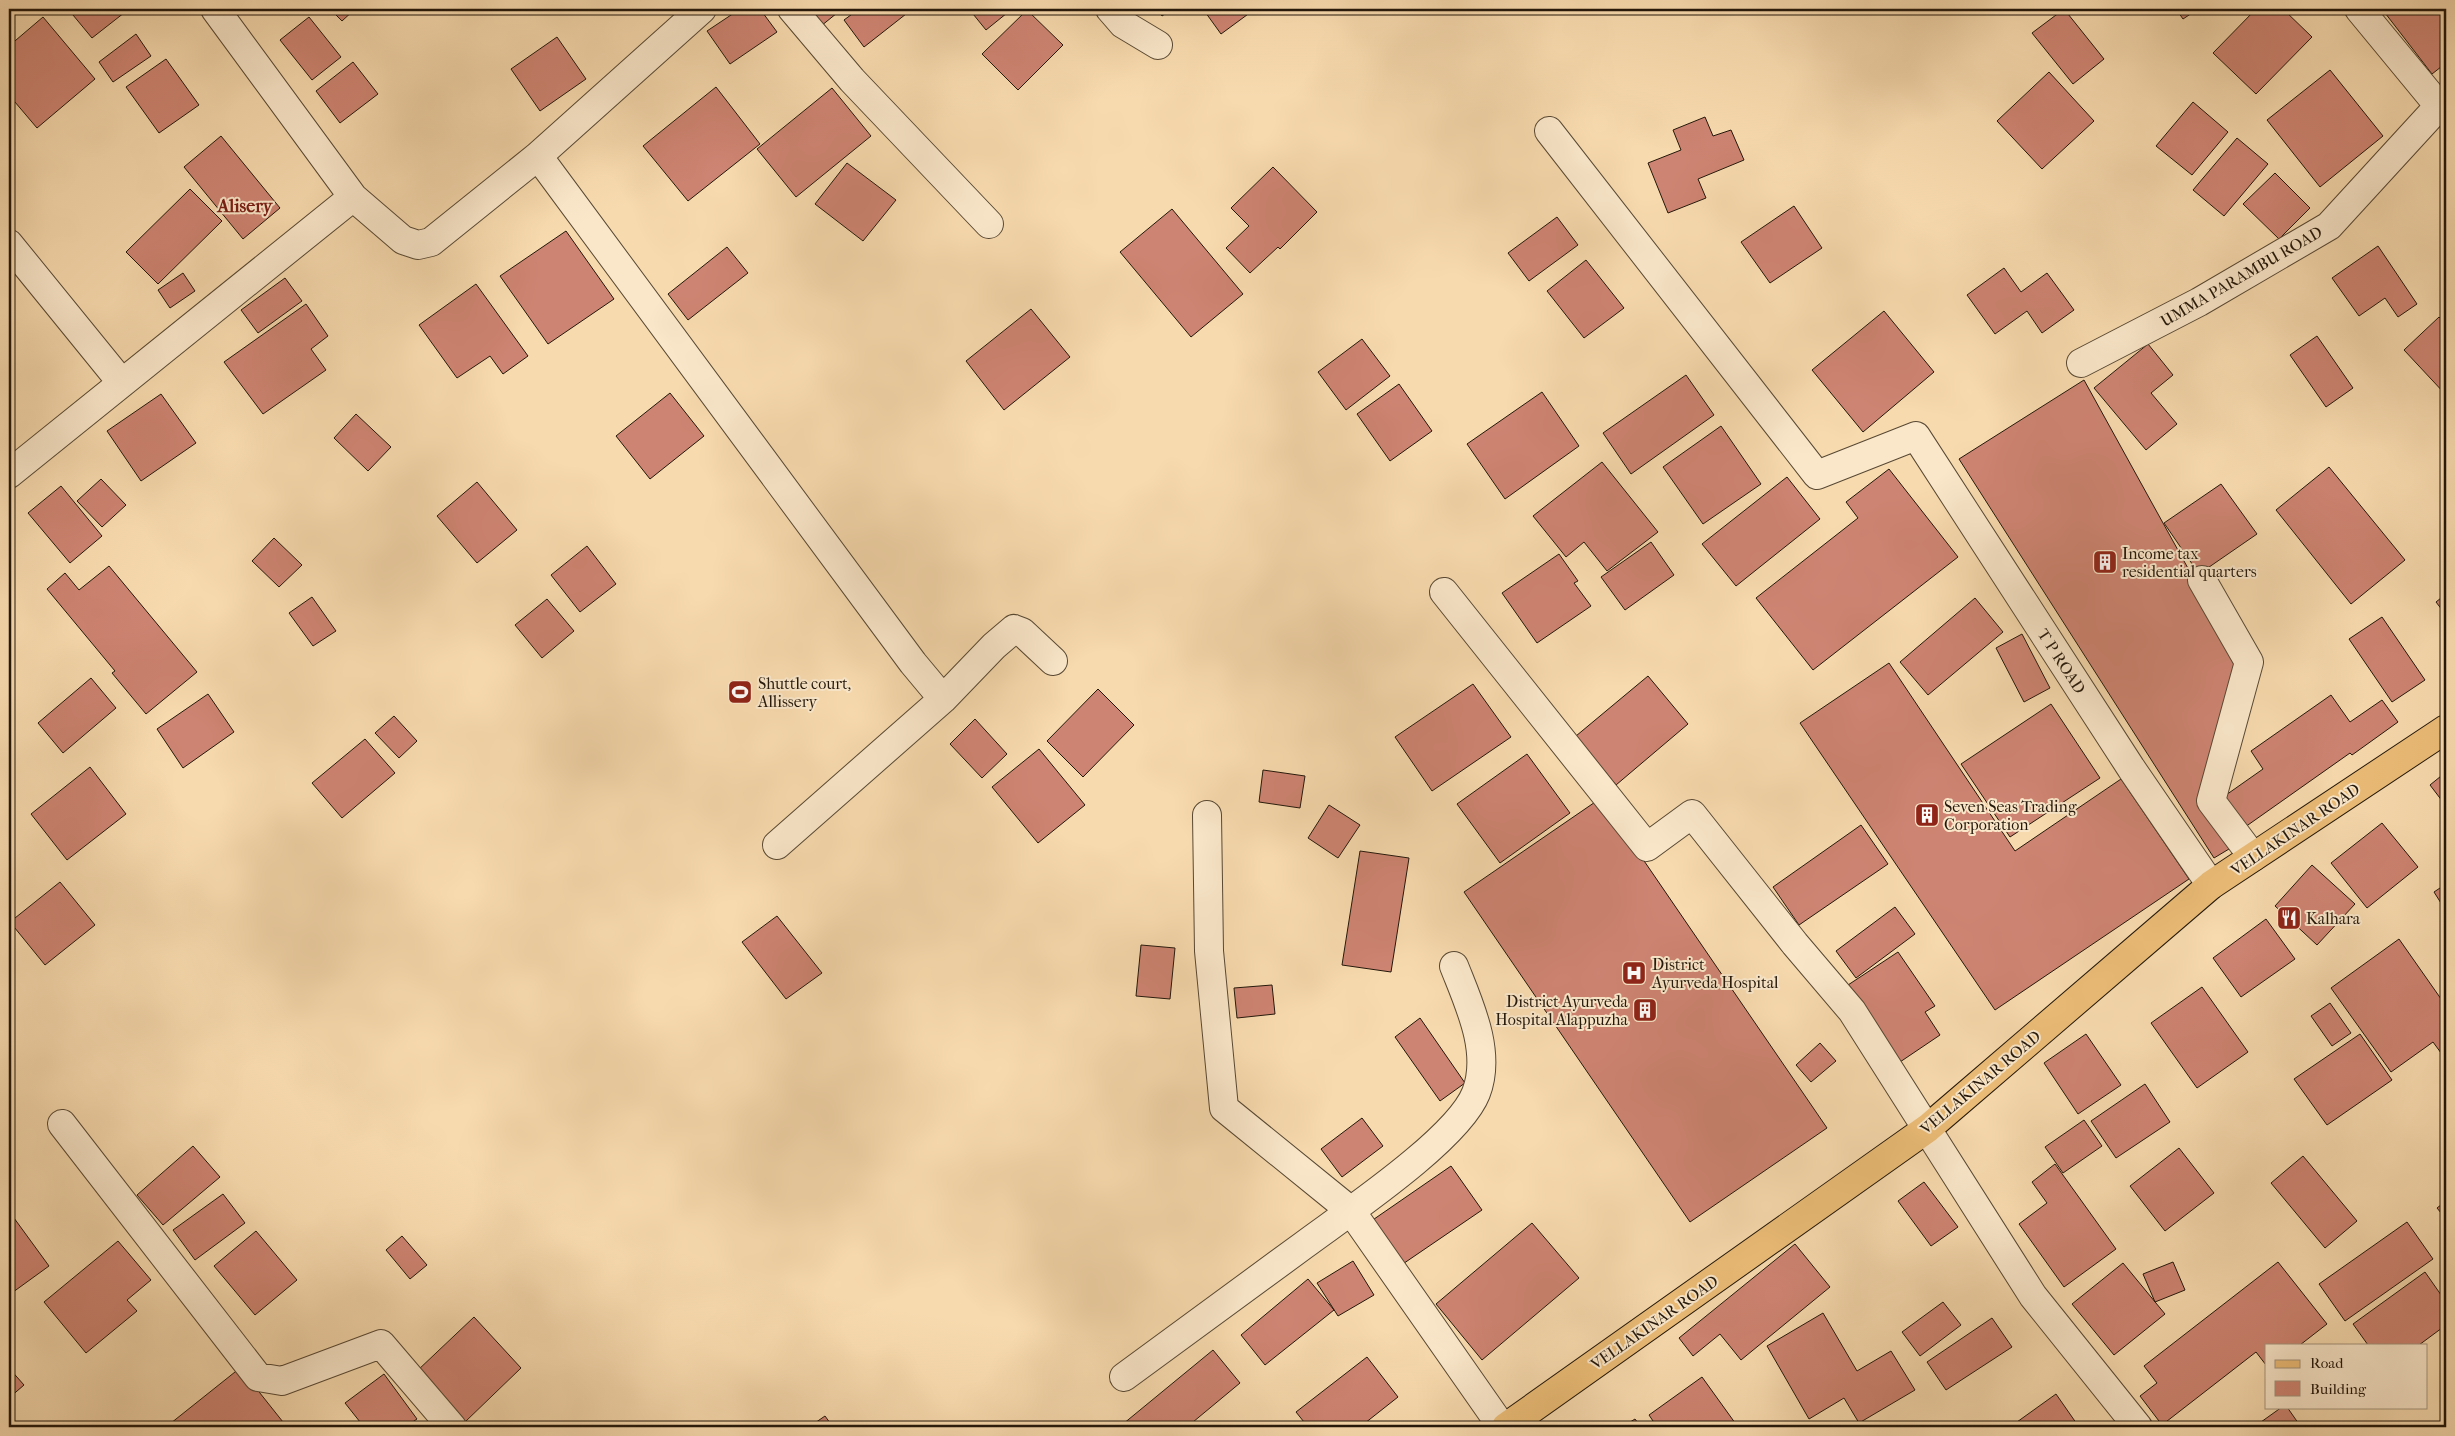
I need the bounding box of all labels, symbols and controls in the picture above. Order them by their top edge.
district label: Alisery [217,196,274,217]
street label: UMMA PARAMBU ROAD [2157,222,2326,331]
place label: Income tax residential quarters [2122,544,2257,581]
building icon: Income tax residential quarters [2092,549,2118,575]
street label: T P ROAD [2034,625,2090,697]
place label: Shuttle court, Allissery [757,674,851,711]
sports icon: Shuttle court, Allissery [727,679,753,705]
street label: VELLAKINAR ROAD [2226,779,2363,880]
place label: Seven Seas Trading Corporation [1944,797,2077,834]
building icon: Seven Seas Trading Corporation [1914,802,1940,828]
restaurant icon: Kalhara [2276,905,2302,931]
place label: Kalhara [2306,909,2361,928]
place label: District Ayurveda Hospital [1651,955,1779,992]
hospital icon: District Ayurveda Hospital [1621,960,1647,986]
place label: District Ayurveda Hospital Alappuzha [1495,992,1629,1029]
building icon: District Ayurveda Hospital Alappuzha [1632,997,1658,1023]
street label: VELLAKINAR ROAD [1915,1026,2044,1139]
street label: VELLAKINAR ROAD [1586,1271,1722,1374]
legend [2265,1344,2428,1408]
text: Road [2310,1354,2344,1372]
text: Building [2310,1380,2367,1398]

